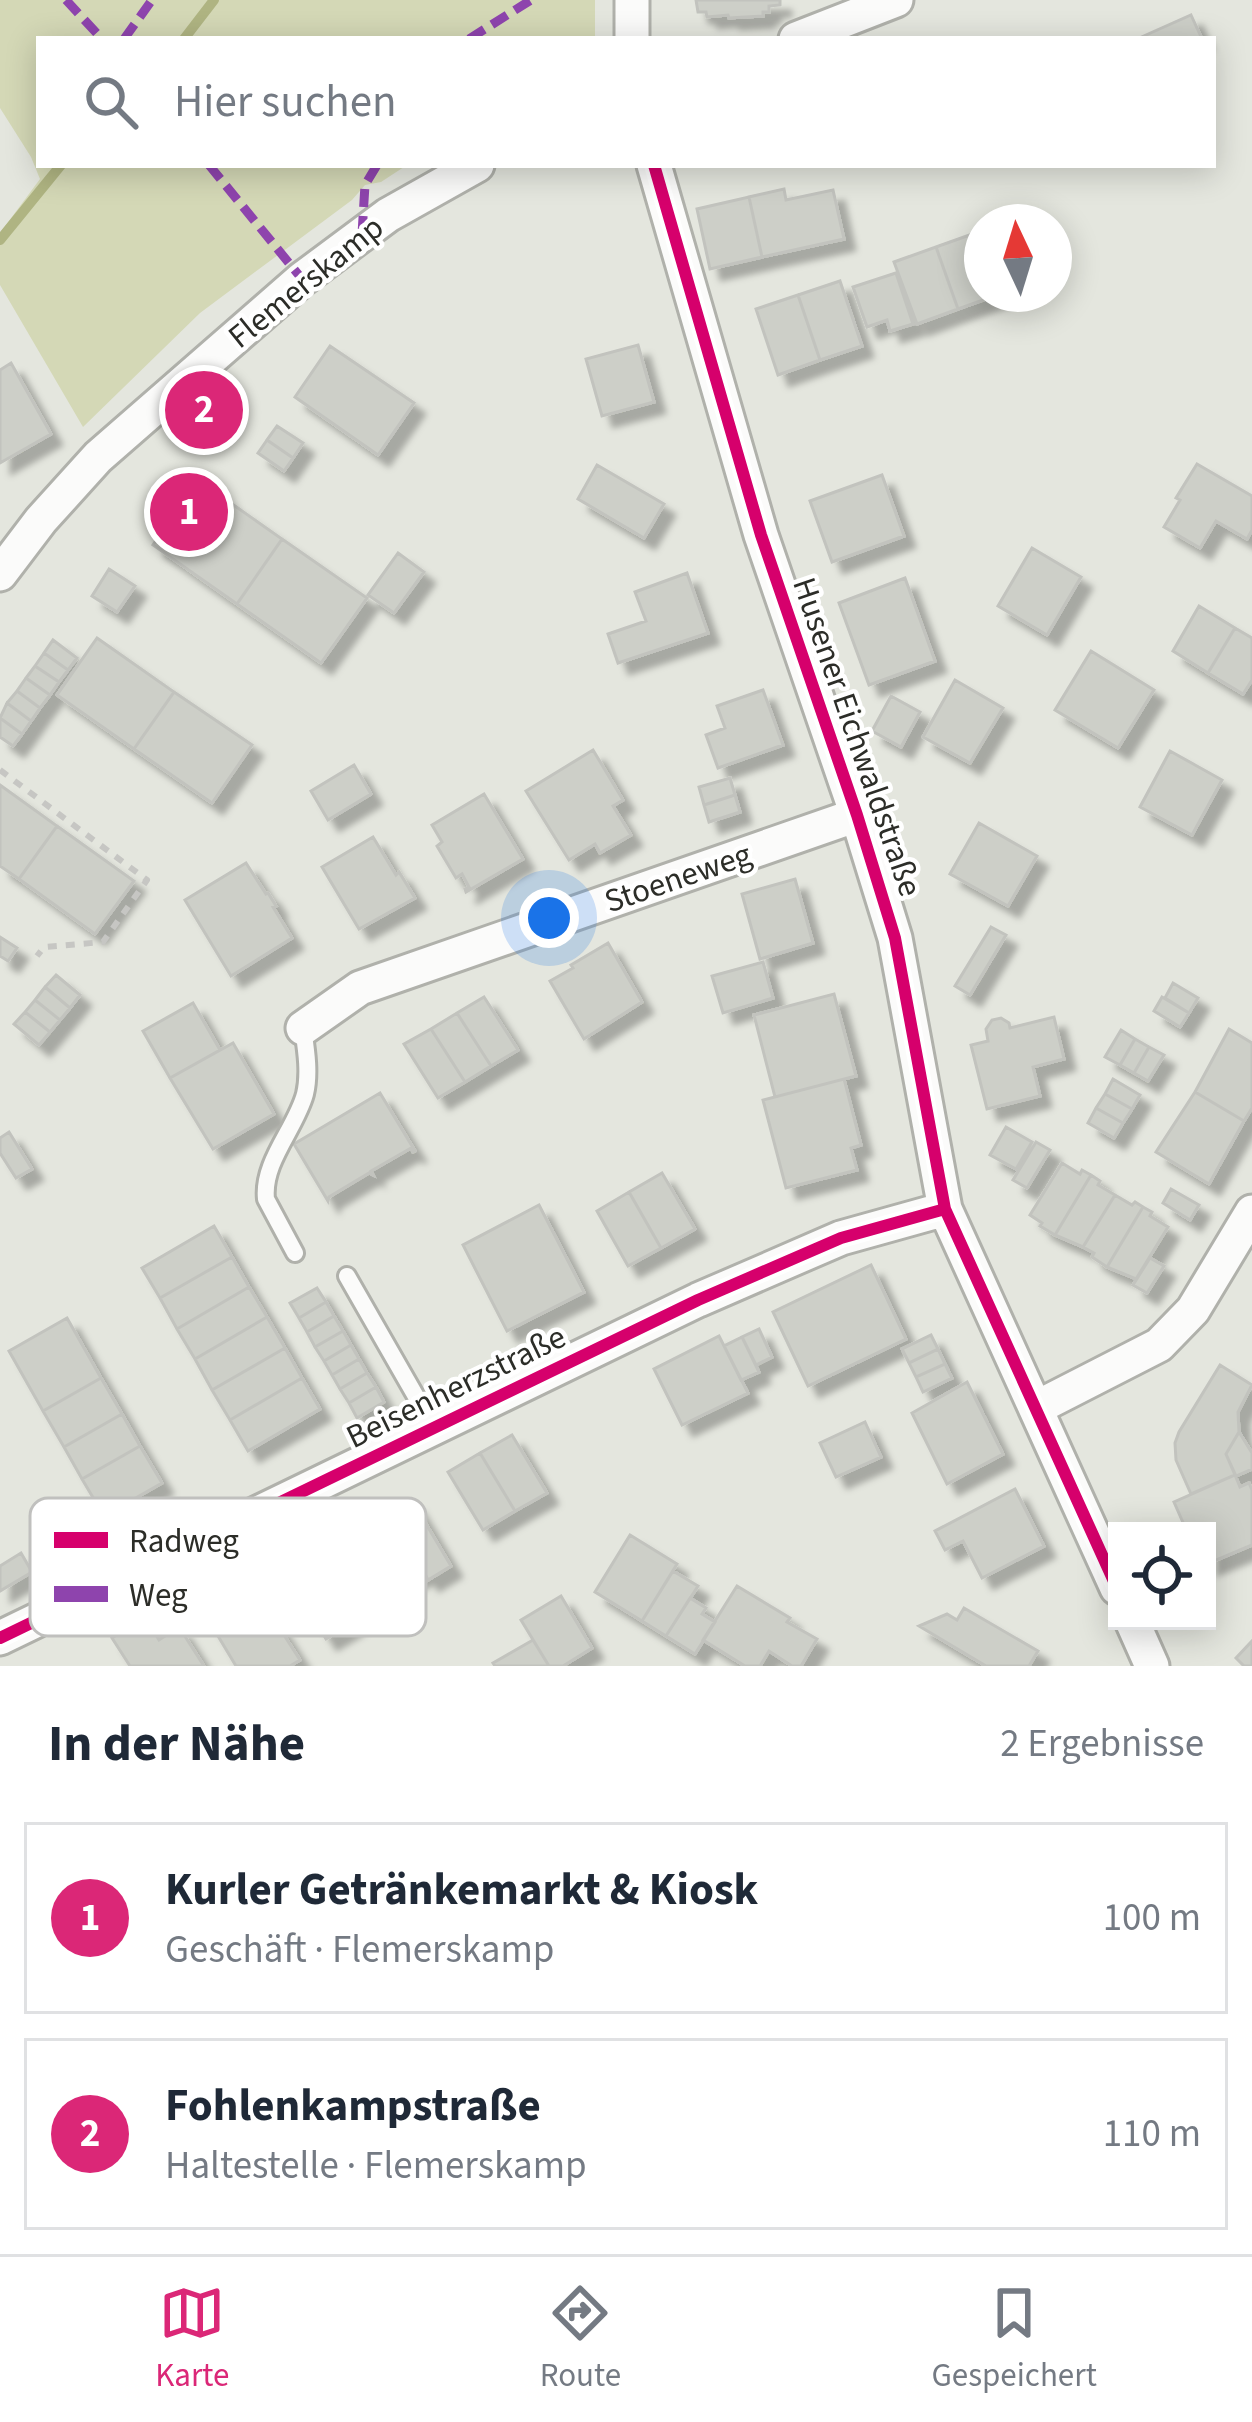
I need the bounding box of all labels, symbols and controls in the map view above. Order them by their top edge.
search box [36,36,1216,168]
icon: search [78,69,144,135]
text: Hier suchen [174,70,397,134]
street label: Flemerskamp [218,204,394,360]
north arrow [964,204,1072,312]
pin: 2 [165,365,243,455]
pin: 1 [150,467,228,557]
street label: Husener Eichwaldstraße [780,571,934,903]
street label: Stoeneweg [598,831,758,925]
your location [519,888,579,948]
street label: Beisenherzstraße [338,1314,574,1460]
legend [30,1498,426,1636]
text: Radweg [129,1518,239,1565]
map controls [1108,1522,1216,1630]
button: locate [1108,1522,1216,1630]
text: Weg [129,1572,188,1619]
text: In der Nähe [48,1708,305,1780]
text: 2 Ergebnisse [1000,1716,1204,1772]
text: Kurler Getränkemarkt & Kiosk [165,1858,758,1922]
text: 1 [80,1890,100,1946]
text: 100 m [1103,1890,1201,1946]
text: Geschäft · Flemerskamp [165,1922,554,1978]
text: Fohlenkampstraße [165,2074,541,2138]
text: 2 [80,2106,100,2162]
text: 110 m [1103,2106,1201,2162]
text: Haltestelle · Flemerskamp [165,2138,587,2194]
tab: Karte [155,2280,229,2399]
tab: Route [540,2280,621,2399]
tab: Gespeichert [931,2280,1097,2399]

